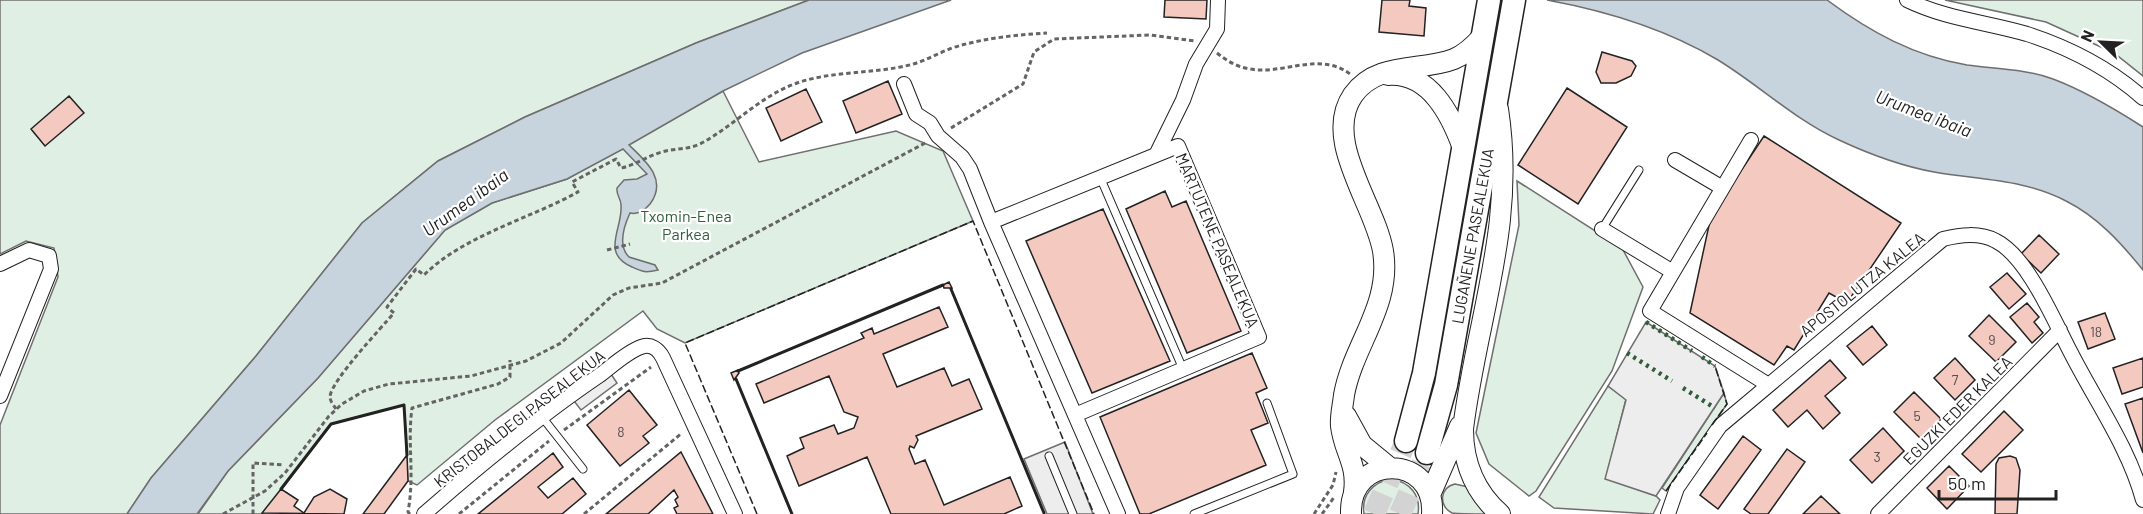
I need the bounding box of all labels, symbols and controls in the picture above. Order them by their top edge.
north arrow [2071,12,2131,72]
text: N [2076,27,2098,44]
water label: Urumea ibaia [1873,85,1975,141]
street label: LUGAÑENE PASEALEKUA [1447,146,1497,325]
street label: MARTUTENE PASEALEKUA [1172,150,1264,331]
water label: Urumea ibaia [418,163,512,241]
park label: Txomin-Enea Parkea [640,206,732,243]
street label: APOSTOLUTZA KALEA [1796,228,1928,340]
house number: 18 [2090,323,2102,340]
house number: 9 [1988,331,1996,348]
street label: KRISTOBALDEGI PASEALEKUA [430,345,608,491]
street label: EGUZKI EDER KALEA [1899,351,2016,468]
house number: 7 [1952,371,1959,388]
house number: 5 [1913,407,1921,424]
house number: 8 [617,423,625,440]
house number: 3 [1873,448,1881,465]
scale bar [1939,463,2056,501]
text: 50 m [1948,472,1986,494]

